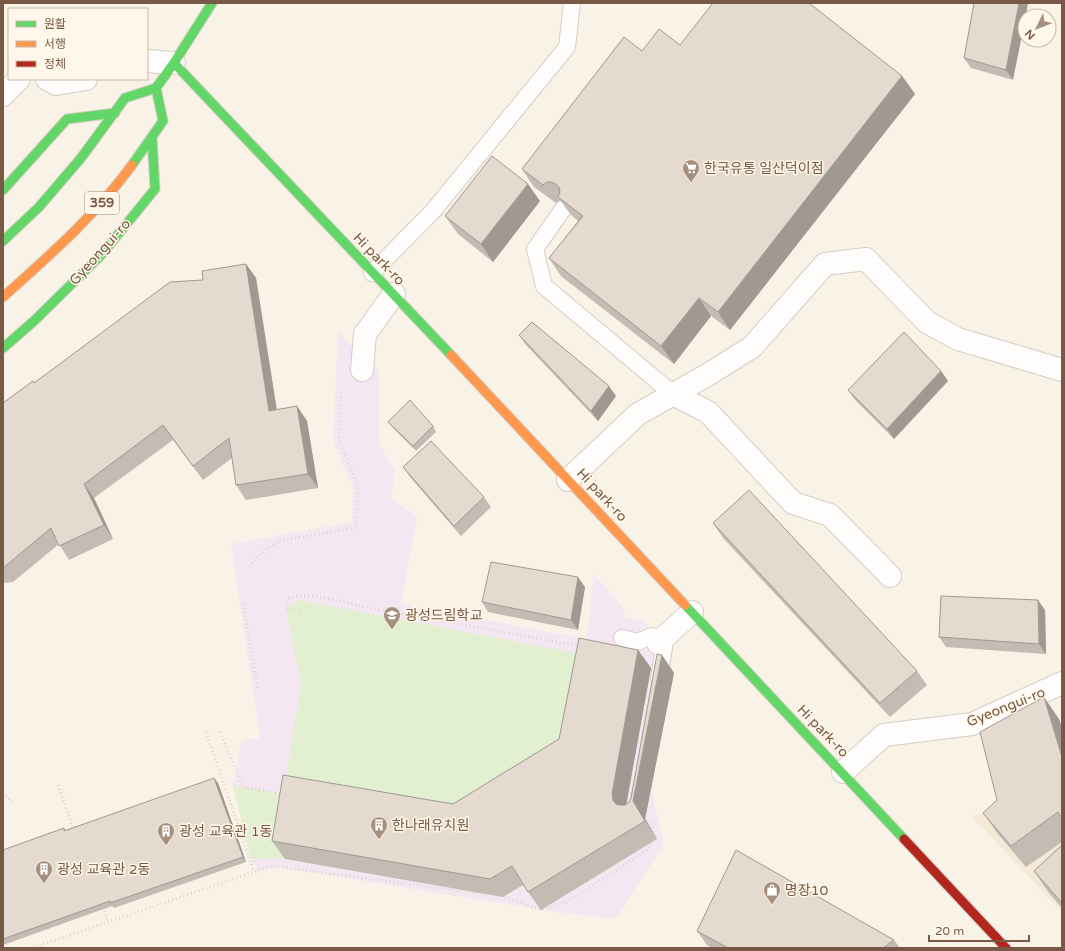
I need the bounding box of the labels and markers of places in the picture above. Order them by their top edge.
supermarket icon: 한국유통 일산덕이점 [681,158,701,183]
place label: 한국유통 일산덕이점 [704,160,824,177]
school or university icon: 광성드림학교 [382,605,402,630]
place label: 광성드림학교 [405,607,482,624]
building icon: 한나래유치원 [369,815,389,840]
place label: 한나래유치원 [392,817,469,834]
building icon: 광성 교육관 1동 [156,821,176,846]
place label: 광성 교육관 1동 [179,823,272,840]
building icon: 광성 교육관 2동 [34,859,54,884]
place label: 광성 교육관 2동 [57,861,150,878]
shop icon: 명장10 [762,880,782,905]
place label: 명장10 [785,882,829,899]

